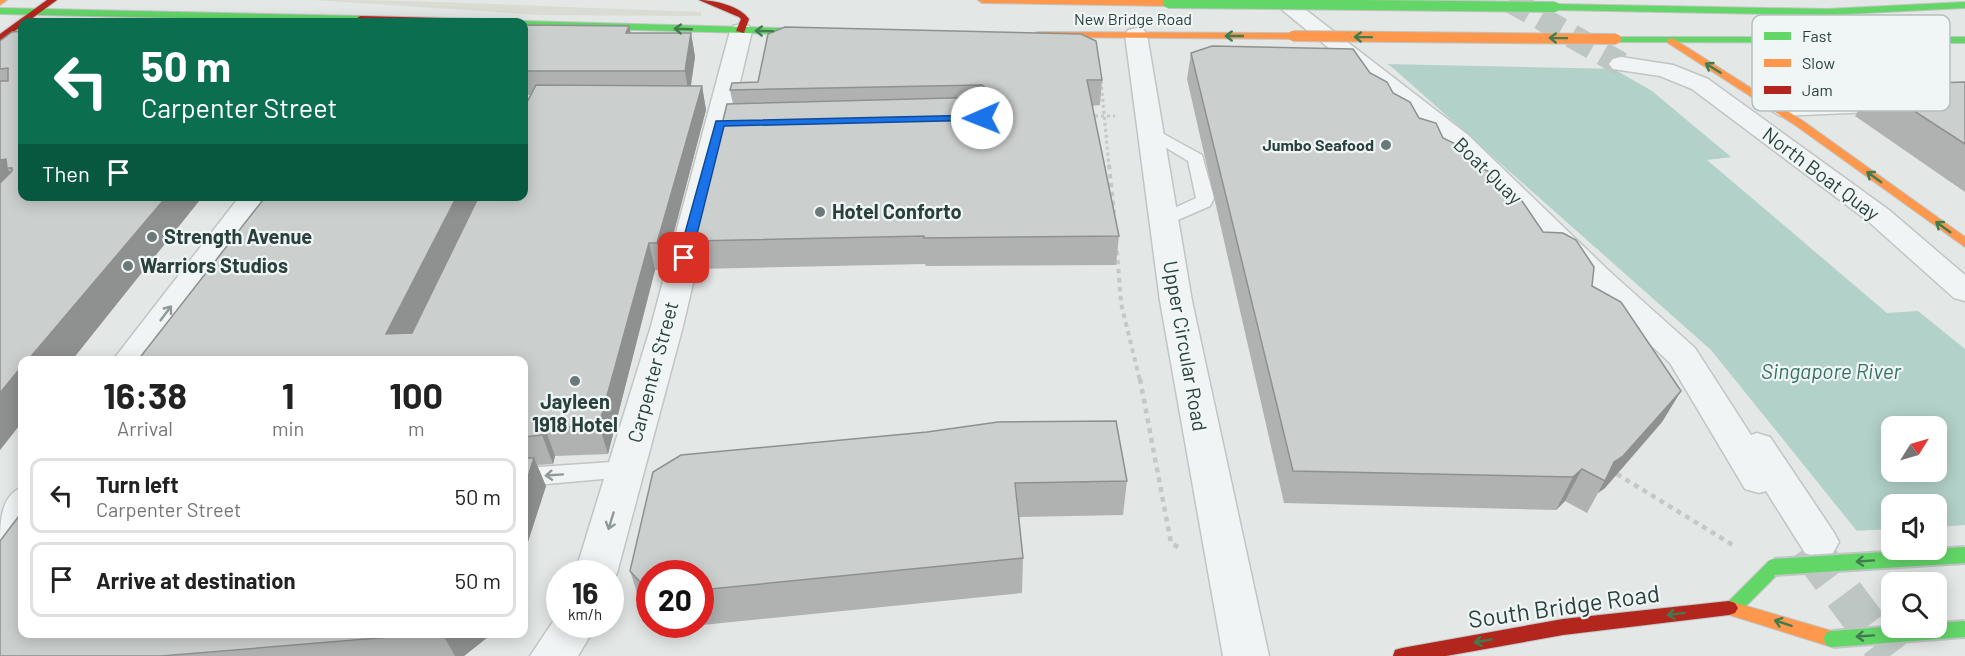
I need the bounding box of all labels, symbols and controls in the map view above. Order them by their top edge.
street label: New Bridge Road [1074,9,1192,28]
legend [1752,15,1950,111]
one-way arrow [673,23,693,34]
one-way arrow [754,25,774,37]
text: Fast [1802,26,1832,45]
one-way arrow [1225,30,1245,42]
one-way arrow [1353,31,1373,42]
one-way arrow [1548,32,1568,44]
text: 50 m [141,40,231,90]
icon: left [42,42,120,120]
text: Slow [1802,53,1835,72]
one-way arrow [1704,61,1721,74]
text: Jam [1802,80,1833,99]
position arrow [950,86,1014,150]
text: Carpenter Street [141,91,337,123]
street label: North Boat Quay [1758,121,1885,225]
street label: Boat Quay [1449,132,1528,209]
place label: Jumbo Seafood [1262,135,1374,154]
marker: Jumbo Seafood [1379,138,1393,152]
icon: arrive [102,156,135,189]
text: Then [42,160,90,186]
one-way arrow [1867,171,1883,183]
place label: Hotel Conforto [832,199,962,223]
marker: Hotel Conforto [813,205,827,219]
one-way arrow [1936,221,1952,233]
place label: Strength Avenue [164,224,312,248]
marker: Strength Avenue [145,230,159,244]
pin [658,232,709,283]
icon: arrive [667,241,700,274]
place label: Warriors Studios [140,253,288,277]
marker: Warriors Studios [121,259,135,273]
street label: Upper Circular Road [1159,259,1213,433]
street label: Carpenter Street [622,298,682,445]
one-way arrow [159,306,172,322]
water label: Singapore River [1761,358,1902,383]
text: 16:38 [103,373,187,416]
text: 1 [282,373,295,416]
text: 100 [389,373,443,416]
marker: Jayleen 1918 Hotel [568,374,582,388]
place label: Jayleen 1918 Hotel [532,389,618,436]
text: Arrival [117,416,173,440]
text: min [272,416,304,440]
text: m [408,416,424,440]
north arrow [1881,416,1947,482]
map controls [1881,416,1947,638]
one-way arrow [545,470,565,481]
text: Turn left [96,471,179,497]
icon: left [45,479,78,512]
text: 50 m [455,483,501,509]
button: sound [1881,494,1947,560]
text: Carpenter Street [96,497,241,521]
one-way arrow [605,511,616,530]
one-way arrow [1855,556,1875,567]
speed limit sign: 20 [636,560,714,638]
icon: arrive [45,563,78,596]
text: Arrive at destination [96,567,295,593]
text: 50 m [455,567,501,593]
button: search [1881,572,1947,638]
text: 16 [572,574,598,610]
street label: South Bridge Road [1466,578,1661,633]
text: km/h [568,605,602,623]
one-way arrow [1666,608,1686,619]
one-way arrow [1774,616,1793,627]
one-way arrow [1855,631,1875,642]
one-way arrow [1473,636,1493,647]

